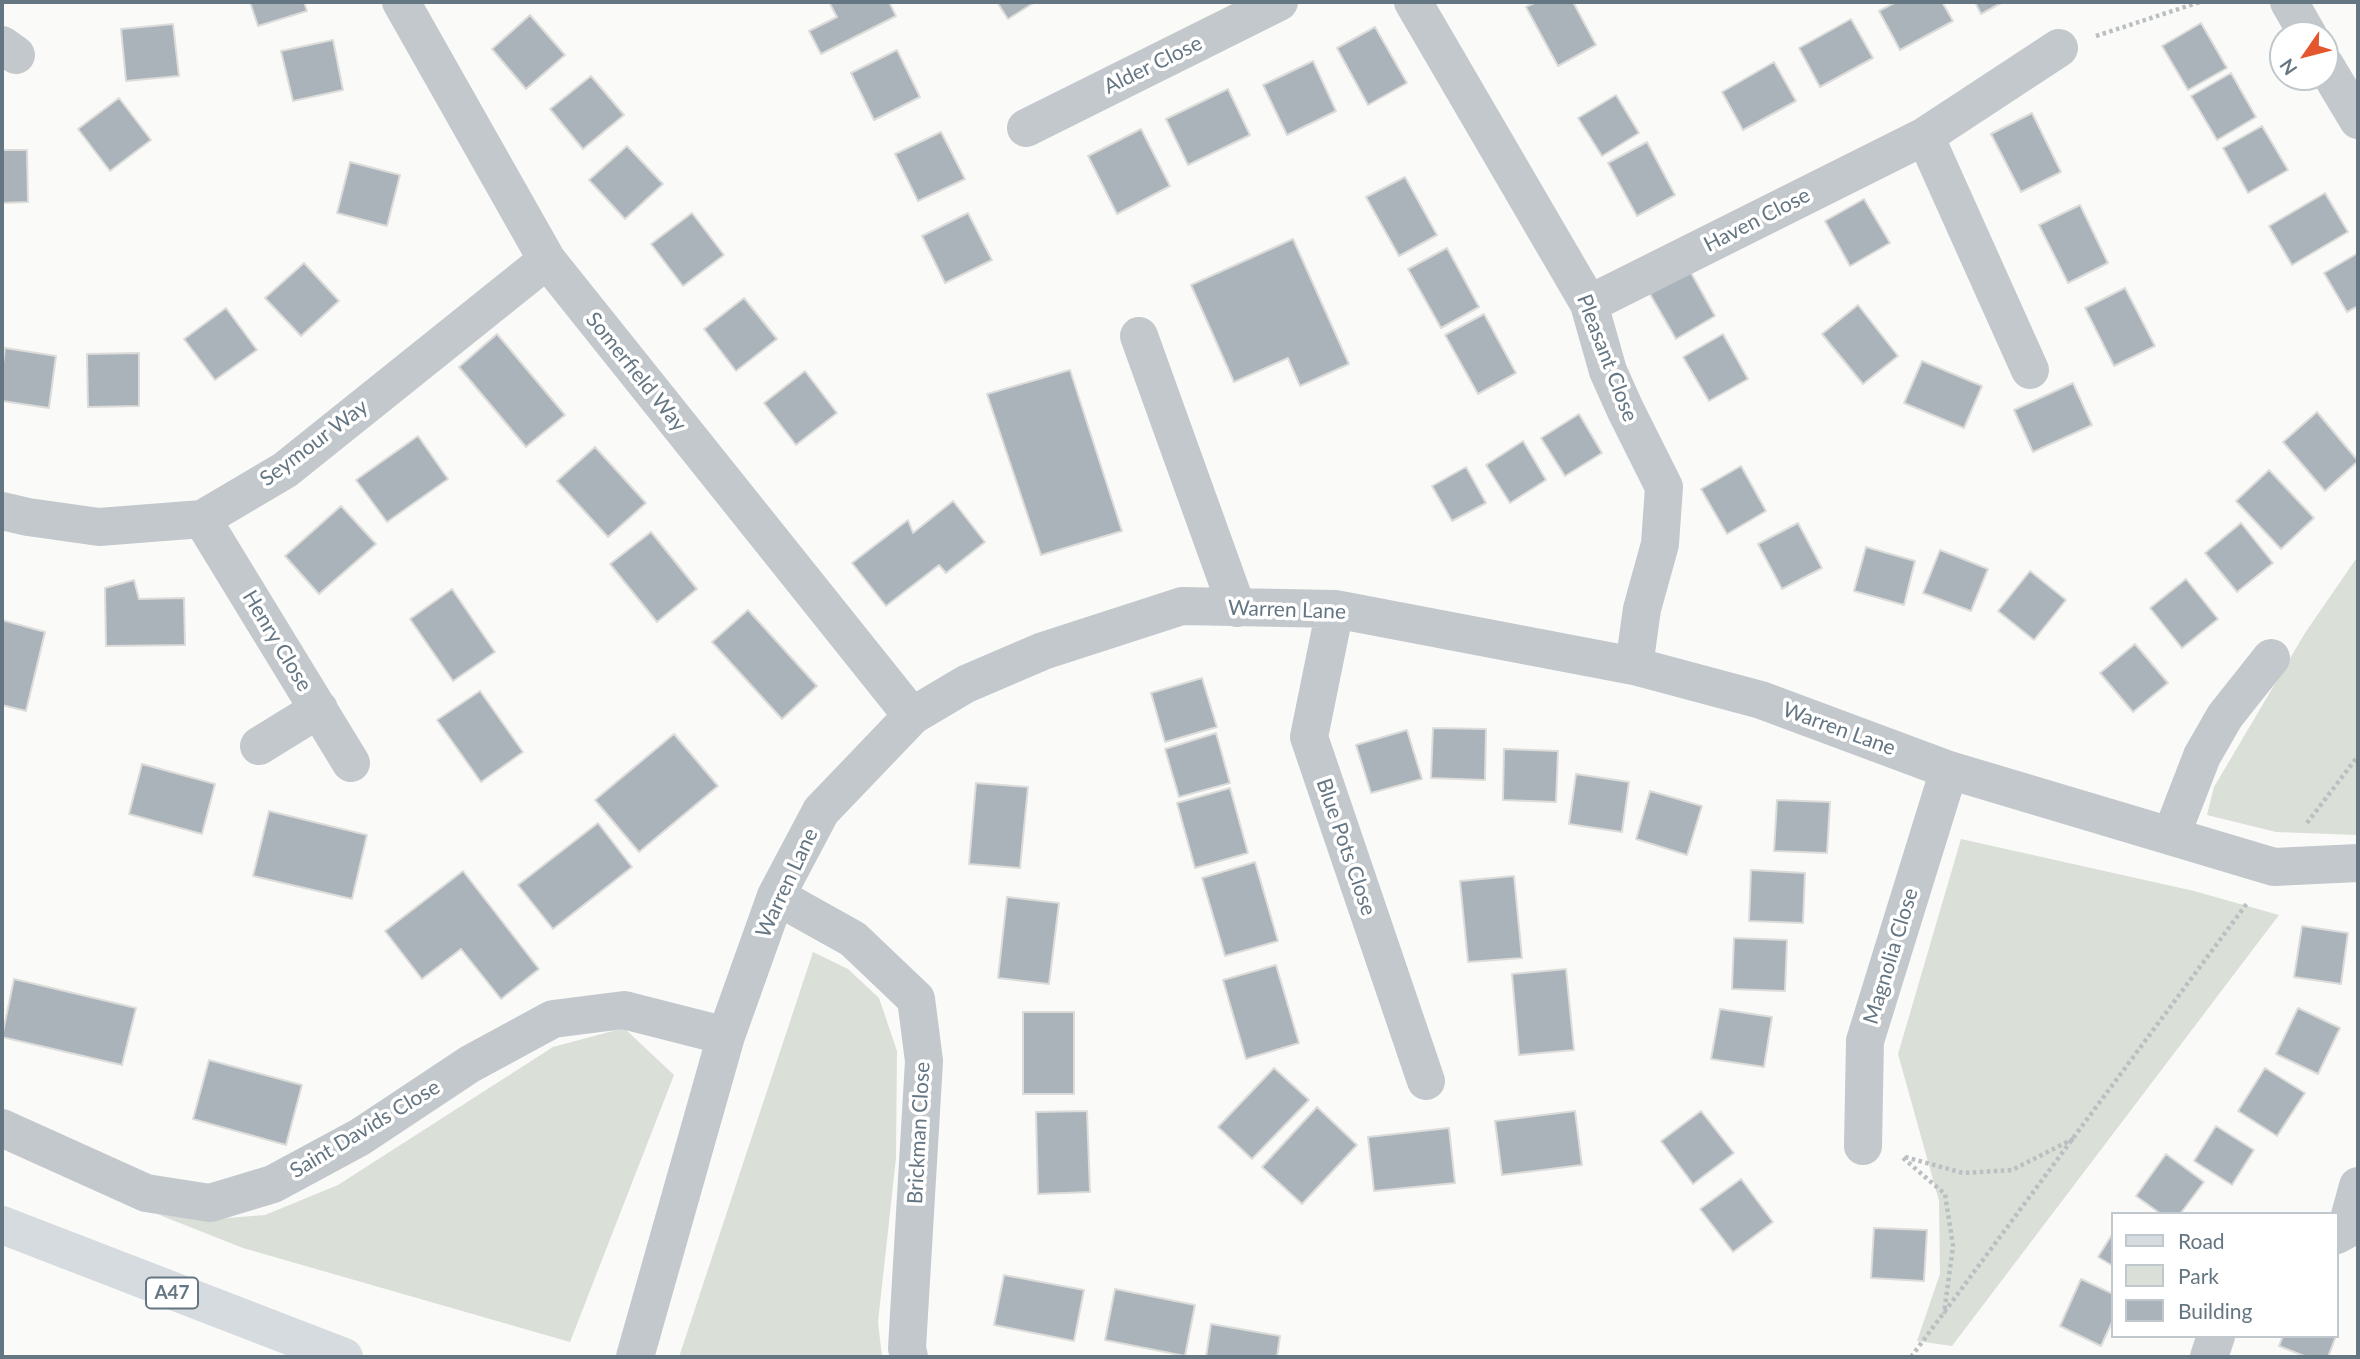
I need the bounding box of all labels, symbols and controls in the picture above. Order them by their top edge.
north arrow [2269,21,2339,91]
street label: Alder Close [1100,30,1206,100]
text: N [2274,55,2302,80]
street label: Haven Close [1700,183,1814,257]
street label: Pleasant Close [1571,291,1643,425]
street label: Somerfield Way [580,307,692,437]
street label: Seymour Way [255,394,373,492]
street label: Henry Close [237,586,317,696]
street label: Warren Lane [1228,595,1346,625]
street label: Warren Lane [1779,697,1899,761]
street label: Blue Pots Close [1311,775,1381,919]
street label: Warren Lane [751,824,823,942]
street label: Magnolia Close [1858,885,1924,1027]
street label: Brickman Close [903,1061,935,1205]
street label: Saint Davids Close [286,1074,444,1184]
legend [2112,1212,2339,1338]
text: Road [2178,1228,2225,1253]
text: Park [2178,1263,2219,1288]
road number: A47 [146,1278,198,1308]
text: Building [2178,1298,2253,1323]

